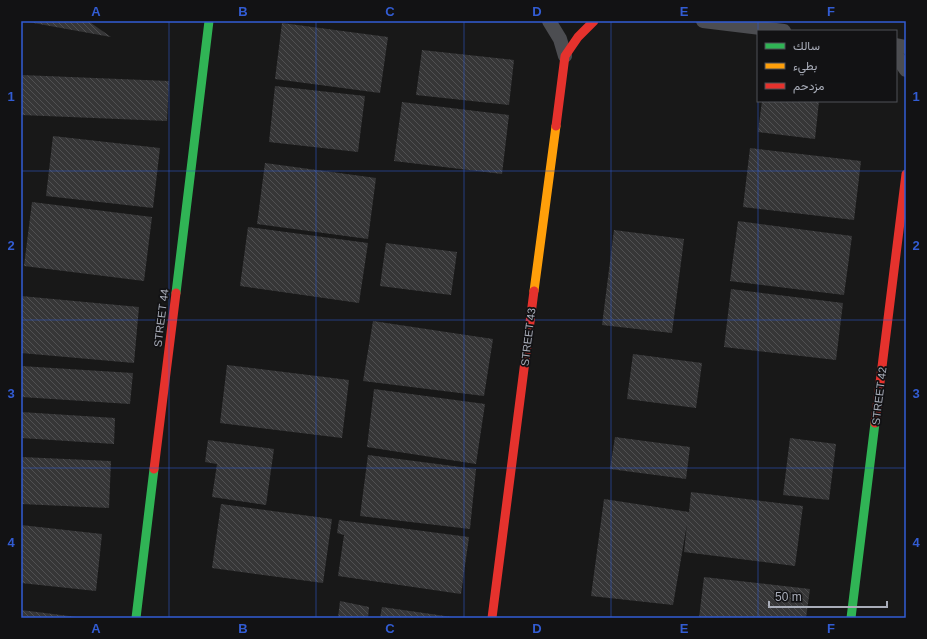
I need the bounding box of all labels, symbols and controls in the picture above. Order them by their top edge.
text: A [91,4,101,19]
text: B [238,4,248,19]
text: C [385,4,395,19]
text: D [532,4,542,19]
text: E [680,4,689,19]
text: F [827,4,835,19]
legend [757,30,897,102]
text: سالك [793,39,820,53]
text: بطيء [793,59,817,76]
text: مزدحم [793,79,824,94]
text: 1 [7,89,15,104]
text: 1 [912,89,920,104]
text: 2 [7,238,15,253]
text: 2 [912,238,920,253]
street label: STREET 44 [151,288,171,348]
street label: STREET 43 [518,307,538,367]
street label: STREET 42 [869,366,889,426]
text: 3 [7,386,15,401]
text: 3 [912,386,920,401]
text: 4 [7,535,15,550]
text: 4 [912,535,920,550]
scale bar [769,583,887,609]
text: 50 m [775,590,802,604]
text: A [91,621,101,636]
text: B [238,621,248,636]
text: C [385,621,395,636]
text: D [532,621,542,636]
text: E [680,621,689,636]
text: F [827,621,835,636]

